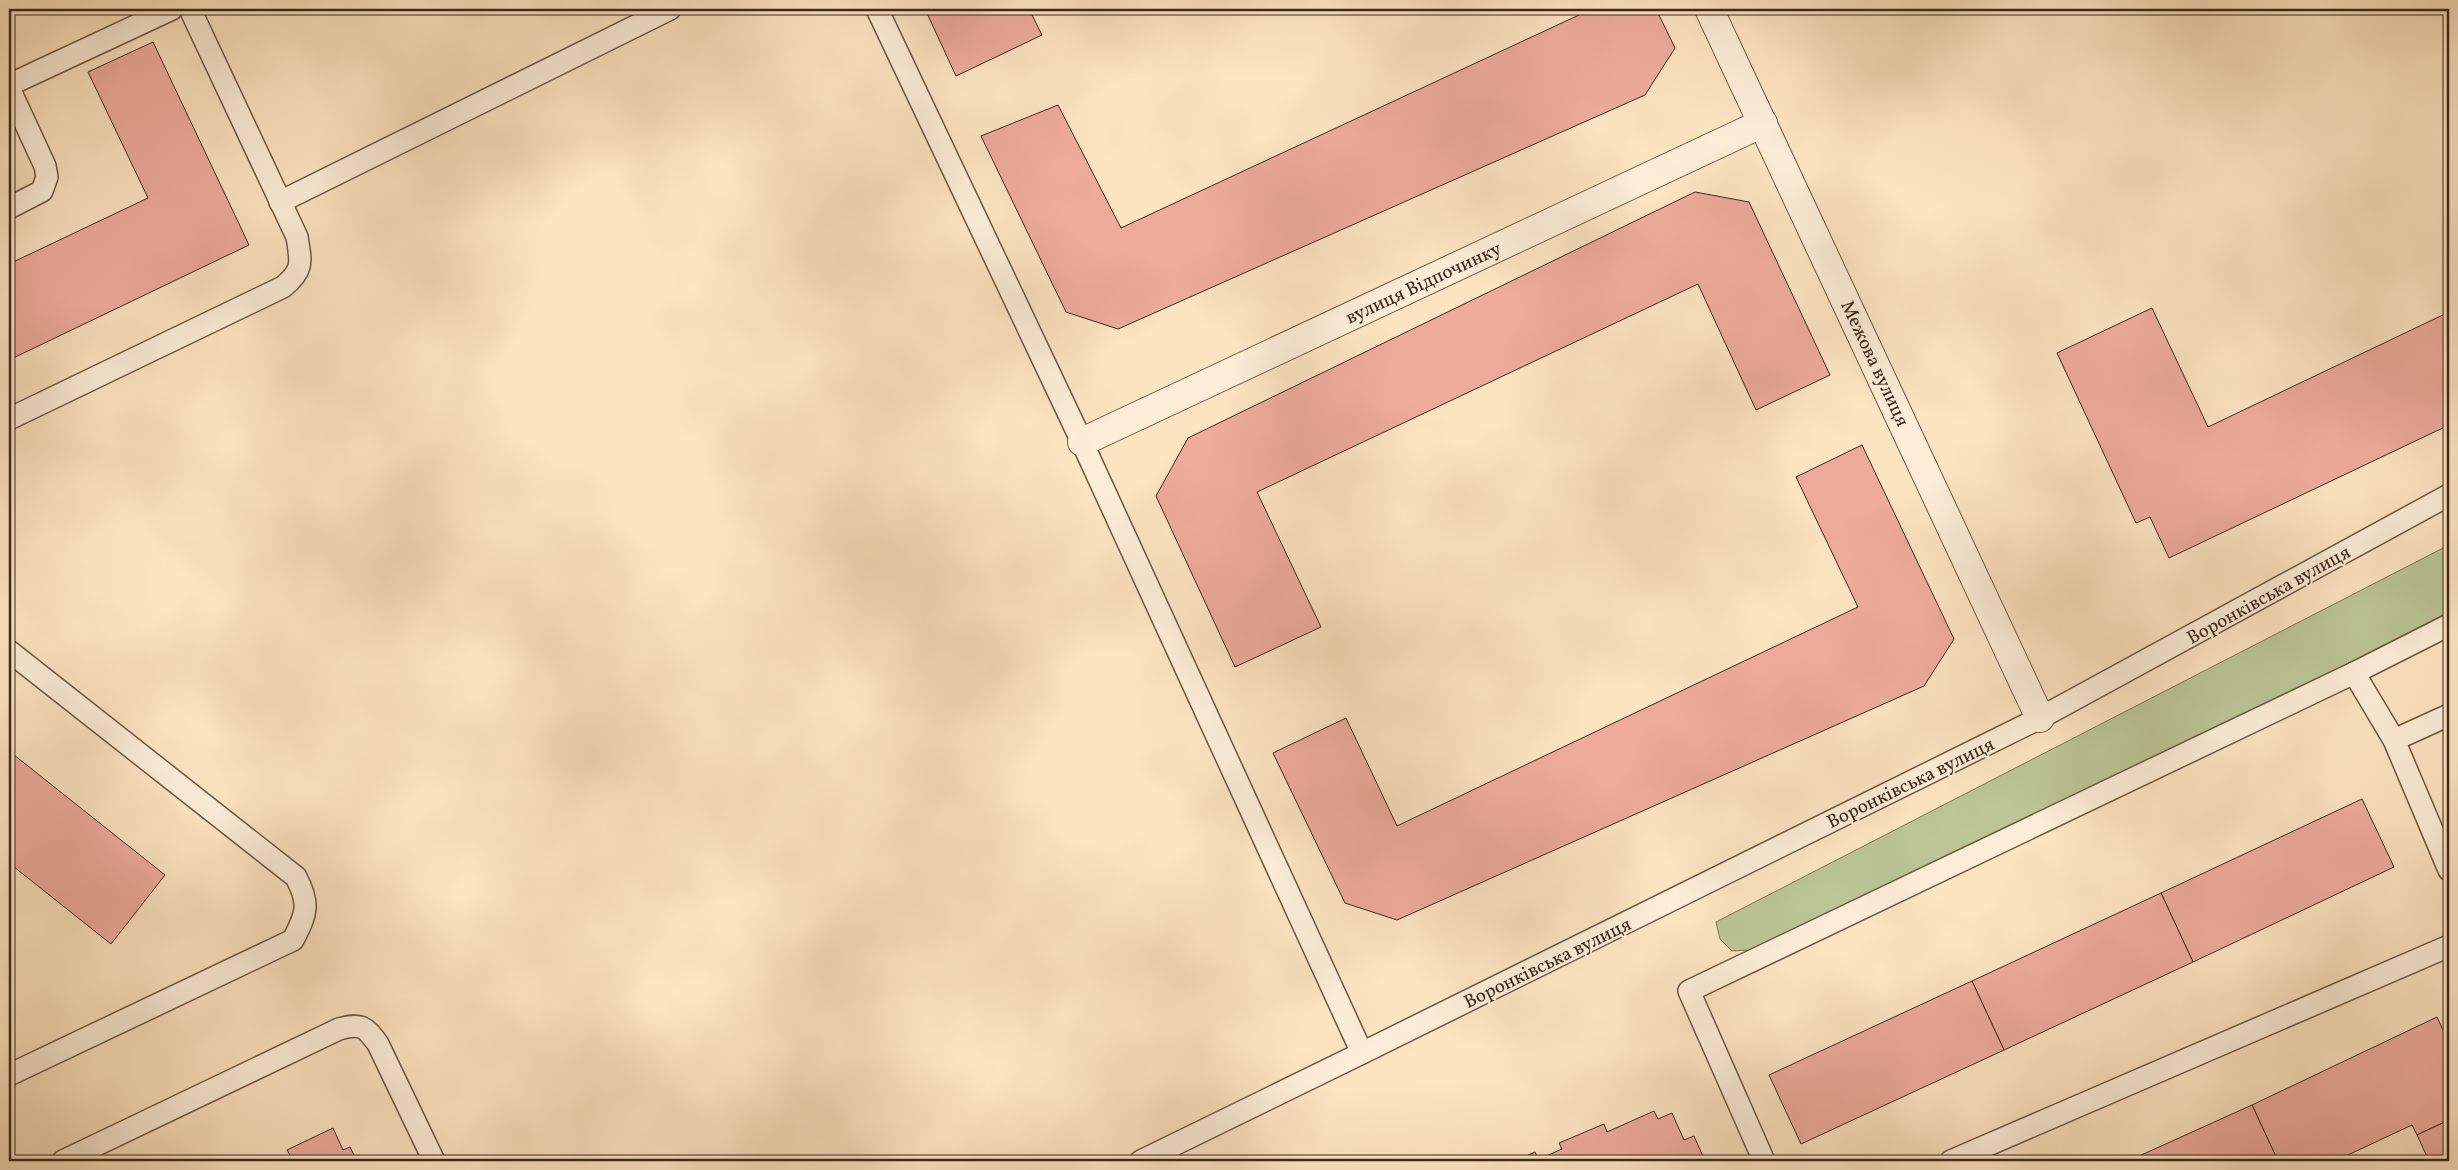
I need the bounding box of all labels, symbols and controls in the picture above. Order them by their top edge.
street label: вулиця Відпочинку [1342,236,1506,331]
street label: Межова вулиця [1834,297,1915,431]
street label: Воронківська вулиця [2183,540,2356,652]
street label: Воронківська вулиця [1823,732,1999,836]
street label: Воронківська вулиця [1460,912,1636,1016]

